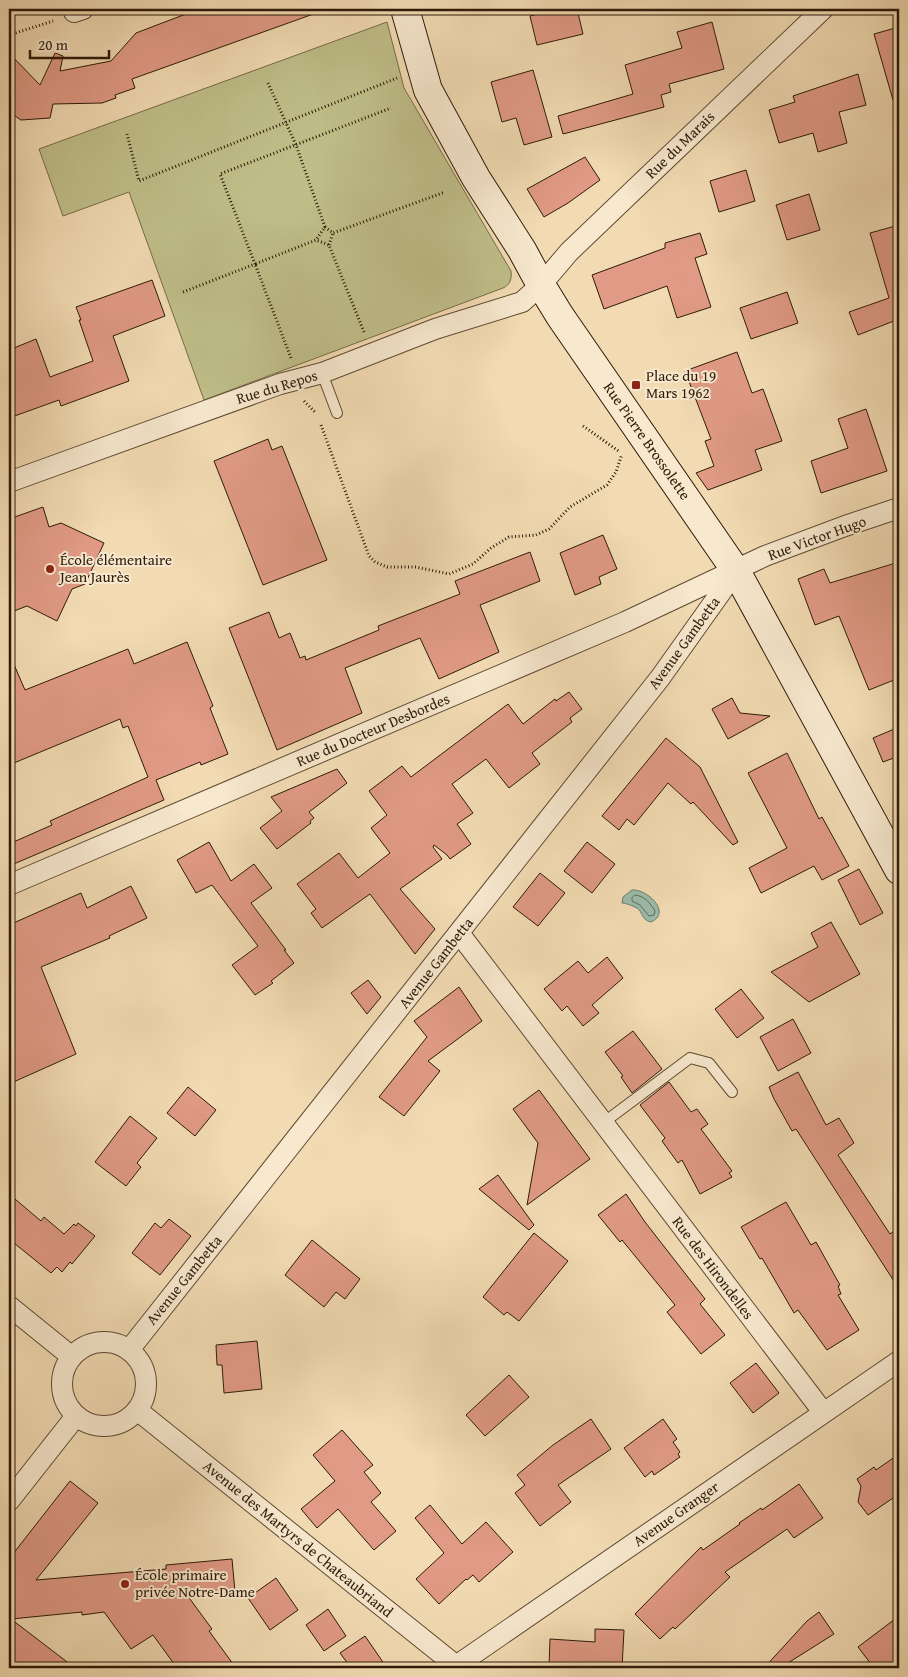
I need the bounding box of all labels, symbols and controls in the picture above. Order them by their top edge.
scale bar [30,28,109,60]
text: 20 m [38,34,69,55]
street label: Rue du Marais [640,106,719,183]
street label: Rue du Repos [234,364,320,409]
place label: Place du 19 Mars 1962 [646,365,716,403]
street label: Rue Pierre Brossolette [599,378,696,504]
marker: Place du 19 Mars 1962 [630,379,642,391]
street label: Rue Victor Hugo [765,510,869,565]
place label: École élémentaire Jean Jaurès [58,549,172,587]
marker: École élémentaire Jean Jaurès [44,563,56,575]
street label: Avenue Gambetta [643,592,724,693]
street label: Rue du Docteur Desbordes [293,688,453,771]
street label: Avenue Gambetta [393,913,478,1013]
street label: Rue des Hirondelles [668,1212,759,1324]
street label: Avenue Gambetta [141,1230,226,1329]
street label: Avenue des Martyrs de Chateaubriand [199,1455,398,1622]
street label: Avenue Granger [629,1476,723,1551]
place label: École primaire privée Notre-Dame [135,1564,255,1602]
marker: École primaire privée Notre-Dame [119,1578,131,1590]

